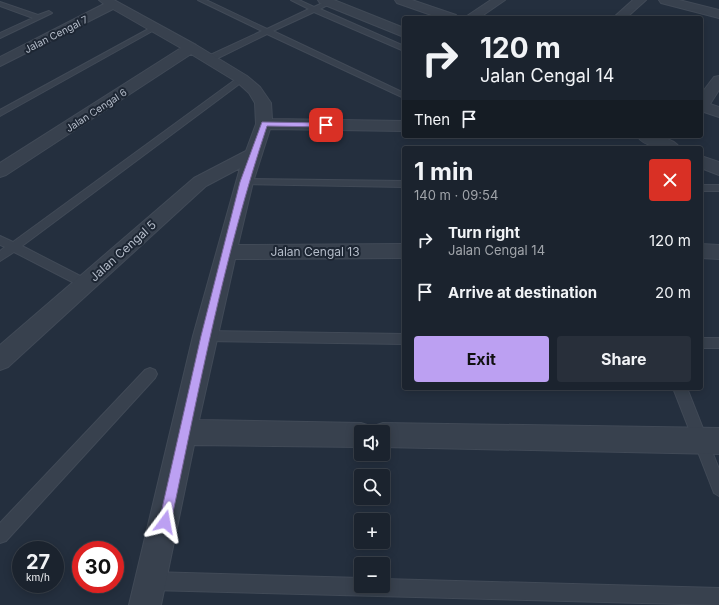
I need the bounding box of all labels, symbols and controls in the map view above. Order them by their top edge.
street label: Jalan Cengal 7 [22,13,90,55]
text: 120 m [480,31,561,65]
icon: right [414,32,466,84]
text: Jalan Cengal 14 [480,65,614,86]
street label: Jalan Cengal 6 [63,86,129,134]
pin [309,108,343,142]
icon: arrive [458,108,480,130]
text: Then [414,110,450,129]
icon: arrive [315,114,337,136]
text: 1 min [414,157,473,186]
button: close [649,159,691,201]
text: 140 m · 09:54 [414,187,498,203]
street label: Jalan Cengal 5 [86,217,159,284]
text: Turn right [448,223,520,242]
icon: right [414,229,436,251]
text: 120 m [649,231,691,250]
text: Jalan Cengal 14 [448,242,545,258]
street label: Jalan Cengal 13 [270,244,360,259]
icon: arrive [414,281,436,303]
text: Arrive at destination [448,283,597,302]
text: 20 m [655,283,691,302]
button: Exit [414,336,549,382]
button: Share [557,336,691,382]
map controls [354,425,390,593]
button: sound [354,425,390,461]
button: search [354,469,390,505]
position arrow [144,501,186,543]
button: + [354,513,390,549]
speed limit sign: 30 [72,541,124,593]
text: 27 [26,550,50,574]
button: − [354,557,390,593]
text: km/h [26,571,50,583]

